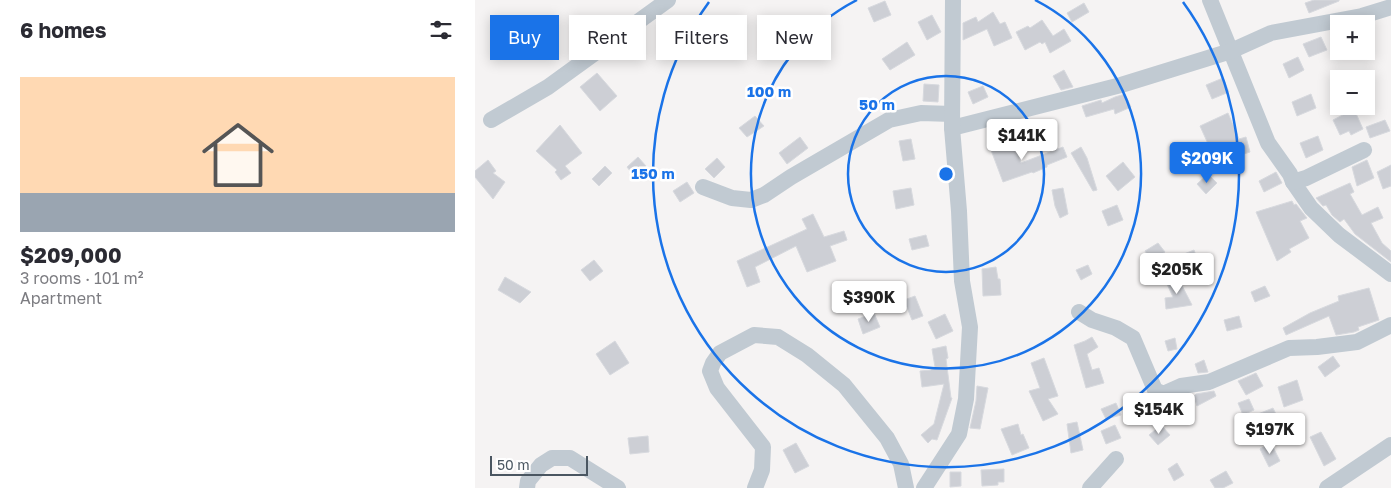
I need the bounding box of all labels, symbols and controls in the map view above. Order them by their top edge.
chip: Buy [490,15,559,60]
chip: Rent [569,15,646,60]
chip: Filters [656,15,747,60]
chip: New [757,15,831,60]
map controls [1330,15,1375,115]
button: + [1330,15,1375,60]
icon: filters [427,16,455,44]
text: 6 homes [20,17,106,43]
button: − [1330,70,1375,115]
text: 100 m [747,82,791,100]
text: 50 m [859,95,895,113]
icon: home [193,110,283,200]
pin: $141K [987,119,1057,161]
text: $141K [998,125,1046,145]
pin: $209K [1172,142,1242,184]
text: $209K [1181,148,1233,168]
text: 150 m [631,164,675,182]
centre of rings [937,165,955,183]
text: $209,000 [20,242,122,268]
pin: $205K [1142,252,1212,295]
text: $205K [1151,259,1203,279]
text: 3 rooms · 101 m² [20,268,143,288]
pin: $390K [834,280,904,323]
text: $390K [843,287,895,307]
text: Apartment [20,288,102,308]
pin: $154K [1124,392,1194,435]
text: $154K [1134,399,1184,419]
pin: $197K [1235,412,1305,455]
text: $197K [1245,419,1295,439]
scale bar [490,453,587,476]
text: 50 m [497,456,530,473]

